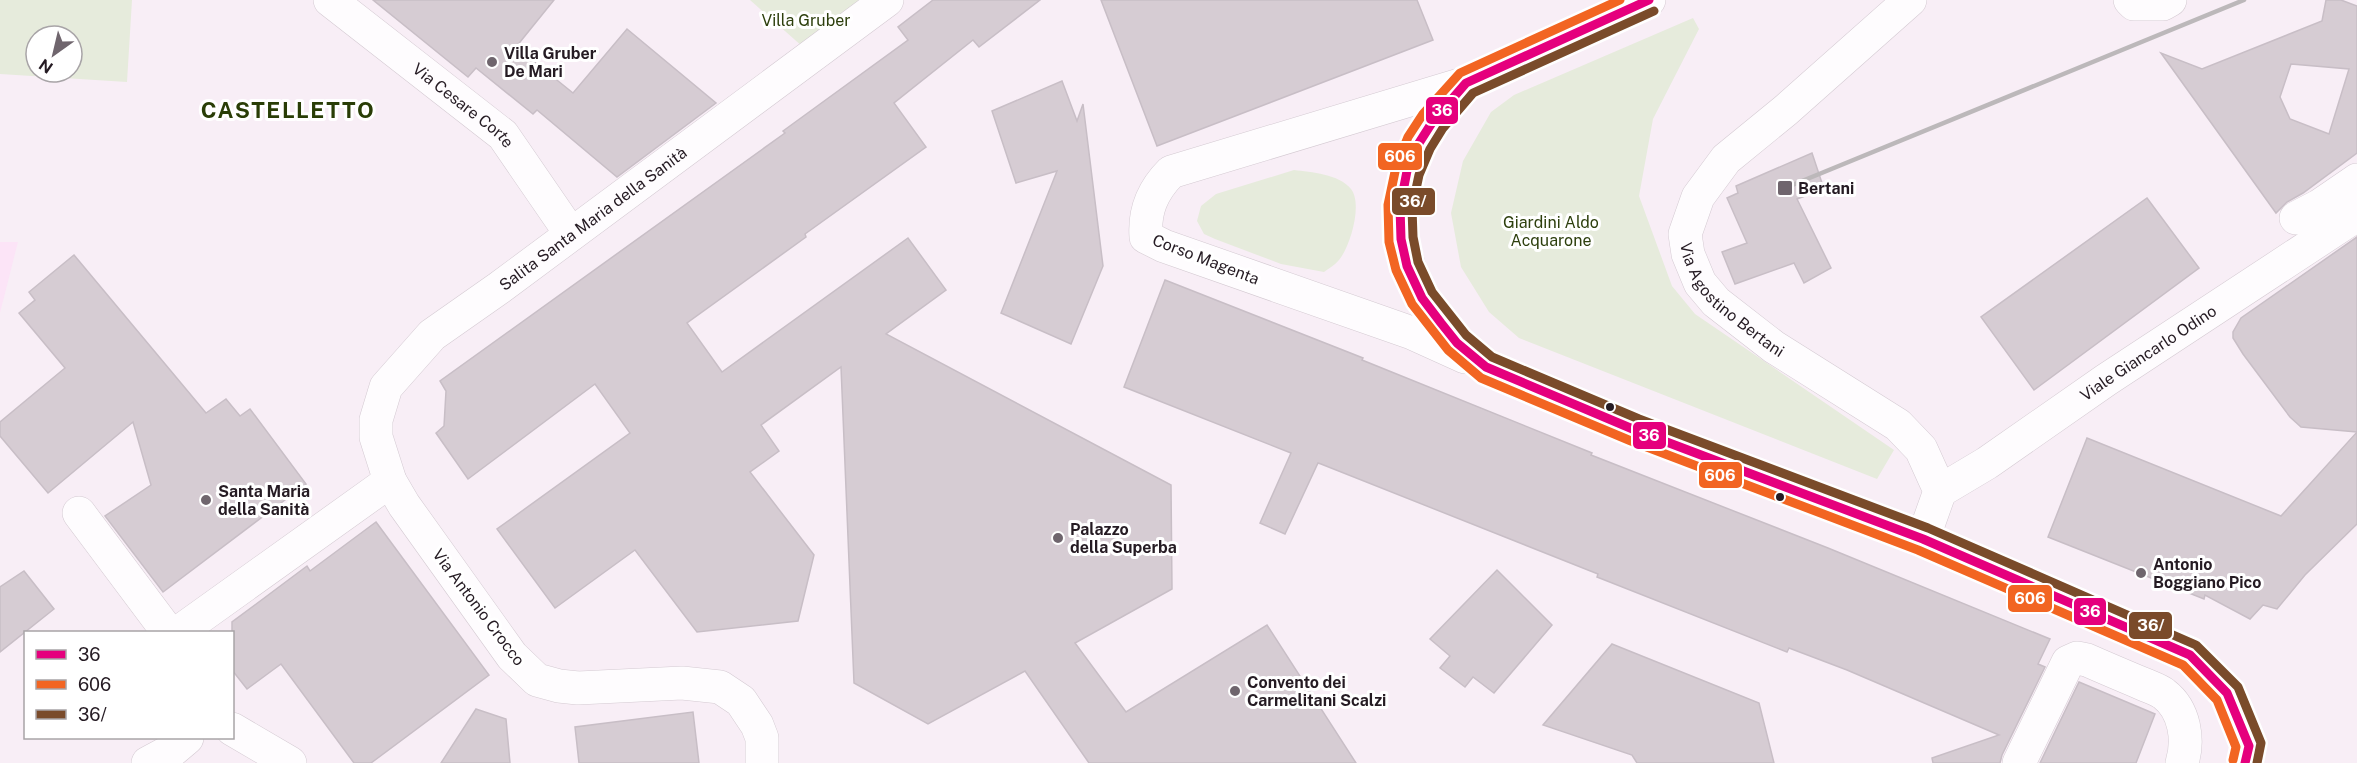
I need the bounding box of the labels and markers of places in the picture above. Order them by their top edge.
place label: Villa Gruber De Mari [504,44,597,81]
marker: Villa Gruber De Mari [485,55,499,69]
marker: Bertani [1776,179,1794,197]
place label: Bertani [1798,179,1854,198]
unlabelled marker [1604,401,1616,413]
place label: Santa Maria della Sanità [218,482,310,519]
unlabelled marker [1774,491,1786,503]
marker: Santa Maria della Sanità [199,493,213,507]
place label: Palazzo della Superba [1070,520,1177,557]
marker: Palazzo della Superba [1051,531,1065,545]
place label: Antonio Boggiano Pico [2153,555,2261,592]
marker: Antonio Boggiano Pico [2134,566,2148,580]
place label: Convento dei Carmelitani Scalzi [1247,673,1386,710]
marker: Convento dei Carmelitani Scalzi [1228,684,1242,698]

